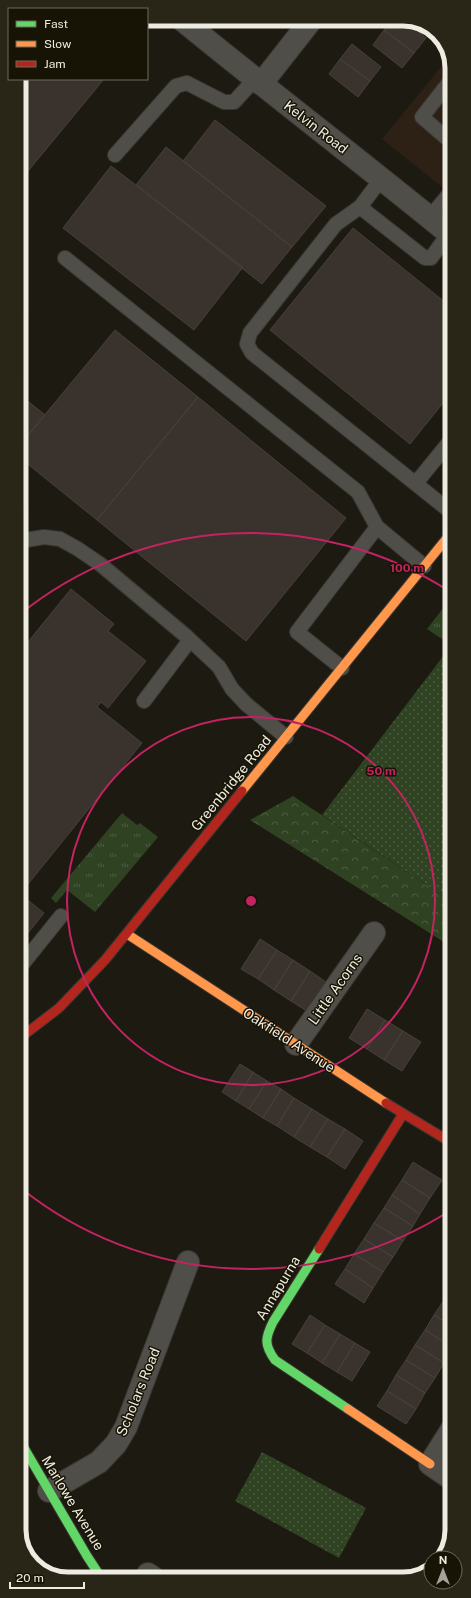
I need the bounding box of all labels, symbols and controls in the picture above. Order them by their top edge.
legend [8,8,148,80]
text: Fast [44,17,69,31]
text: Slow [44,37,72,51]
text: Jam [44,57,66,71]
street label: Kelvin Road [281,97,351,157]
text: 100 m [390,561,424,575]
street label: Greenbridge Road [188,732,274,834]
text: 50 m [366,764,396,778]
centre of rings [244,894,258,908]
street label: Little Acorns [305,951,365,1027]
street label: Oakfield Avenue [240,1004,338,1076]
street label: Annapurna [253,1253,303,1323]
street label: Scholars Road [113,1346,163,1438]
street label: Marlowe Avenue [38,1453,108,1553]
north arrow [423,1550,463,1590]
text: N [439,1554,447,1566]
scale bar [10,1564,84,1590]
text: 20 m [16,1571,44,1585]

